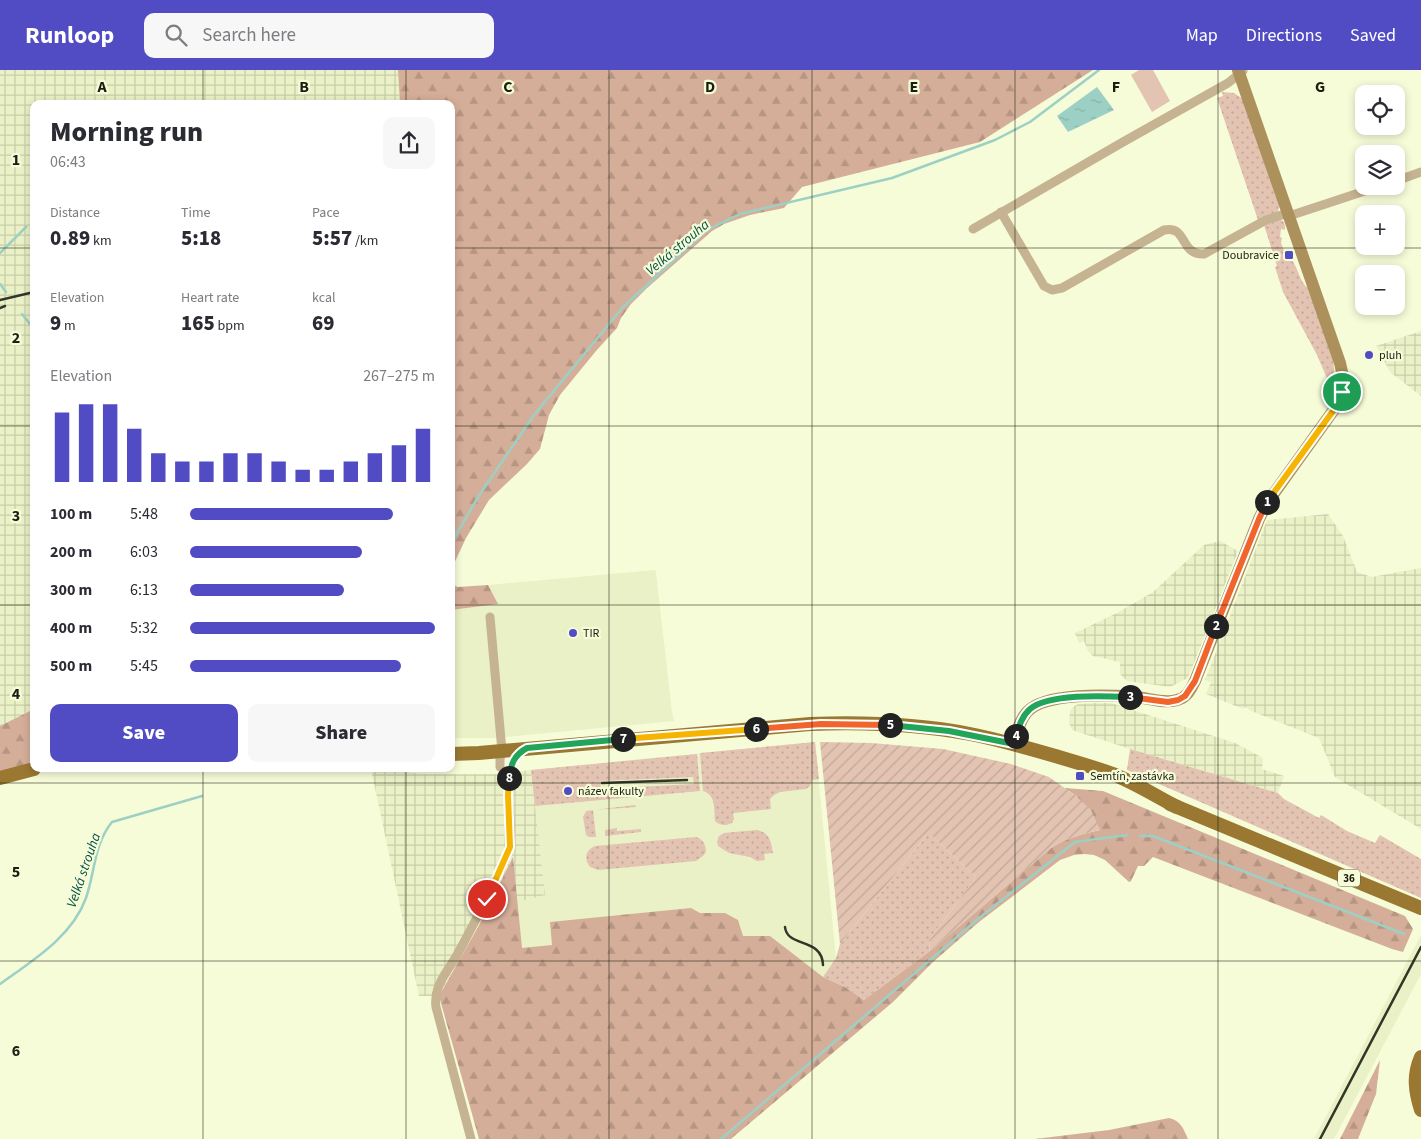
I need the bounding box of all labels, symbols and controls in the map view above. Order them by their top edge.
search box [144,13,494,58]
text: Runloop [25,18,114,53]
icon: search [162,21,190,49]
text: Search here [202,22,296,49]
text: Map [1186,23,1218,48]
text: Directions [1246,23,1322,48]
text: Saved [1350,23,1396,48]
text: A [96,76,107,98]
text: B [299,76,309,98]
text: C [503,76,513,98]
text: D [705,76,715,98]
text: E [910,76,918,98]
text: F [1112,76,1120,98]
text: G [1315,76,1325,98]
map controls [1355,85,1405,315]
button: locate [1355,85,1405,135]
text: Morning run [50,112,203,152]
button: share [383,117,435,169]
button: layers [1355,145,1405,195]
text: 1 [12,149,20,171]
text: 06:43 [50,151,86,173]
text: Distance [50,203,100,223]
text: Time [181,203,211,223]
text: Pace [312,203,339,223]
button: + [1355,205,1405,255]
water label: Velká strouha [641,215,714,280]
text: 0.89 [50,223,90,253]
text: 5:18 [181,223,221,253]
text: 5:57 [312,223,352,253]
text: km [90,231,112,251]
text: /km [352,231,378,251]
place label: Doubravice [1222,247,1279,264]
marker: Doubravice [1283,249,1295,261]
button: − [1355,265,1405,315]
text: Elevation [50,288,105,308]
text: Heart rate [181,288,239,308]
text: kcal [312,288,336,308]
text: 9 [50,308,61,338]
text: 165 [181,308,215,338]
text: 69 [312,308,334,338]
text: m [61,316,76,336]
text: bpm [215,316,245,336]
text: 2 [12,327,20,349]
place label: pluh [1379,347,1402,364]
marker: pluh [1363,349,1375,361]
text: Elevation [50,365,112,387]
text: 267–275 m [363,365,435,387]
pin [1321,371,1363,413]
icon: arrive [1328,378,1356,406]
pin: 1 [1254,490,1280,514]
text: 1 [1264,492,1271,512]
text: 100 m [50,503,92,525]
text: 5:48 [130,503,158,525]
text: 3 [12,505,20,527]
text: 200 m [50,541,92,563]
text: 6:03 [130,541,158,563]
text: 300 m [50,579,92,601]
text: 6:13 [130,579,158,601]
pin: 2 [1204,614,1228,638]
text: 2 [1213,616,1220,636]
text: 400 m [50,617,92,639]
text: 5:32 [130,617,158,639]
place label: TIR [583,625,600,642]
marker: TIR [567,627,579,639]
text: 500 m [50,655,92,677]
text: 5:45 [130,655,158,677]
text: 4 [12,683,21,705]
pin: 3 [1118,684,1142,710]
text: 3 [1127,687,1134,707]
button: Save [50,704,238,762]
button: Share [248,704,435,762]
pin: 5 [878,712,902,738]
text: 5 [887,715,894,735]
pin: 6 [744,716,768,742]
text: 6 [753,719,760,739]
pin: 4 [1004,724,1028,748]
pin: 7 [610,726,636,752]
text: 4 [1013,726,1020,746]
text: 7 [620,729,627,749]
pin: 8 [496,766,522,790]
text: 8 [506,768,513,788]
place label: Semtín, zastávka [1090,768,1174,785]
marker: Semtín, zastávka [1074,770,1086,782]
place label: název fakulty [578,783,644,800]
marker: název fakulty [562,785,574,797]
water label: Velká strouha [62,830,106,910]
text: 5 [12,861,20,883]
road number: 36 [1338,870,1360,886]
pin [466,878,508,920]
icon: check [473,885,501,913]
text: 6 [12,1040,20,1062]

